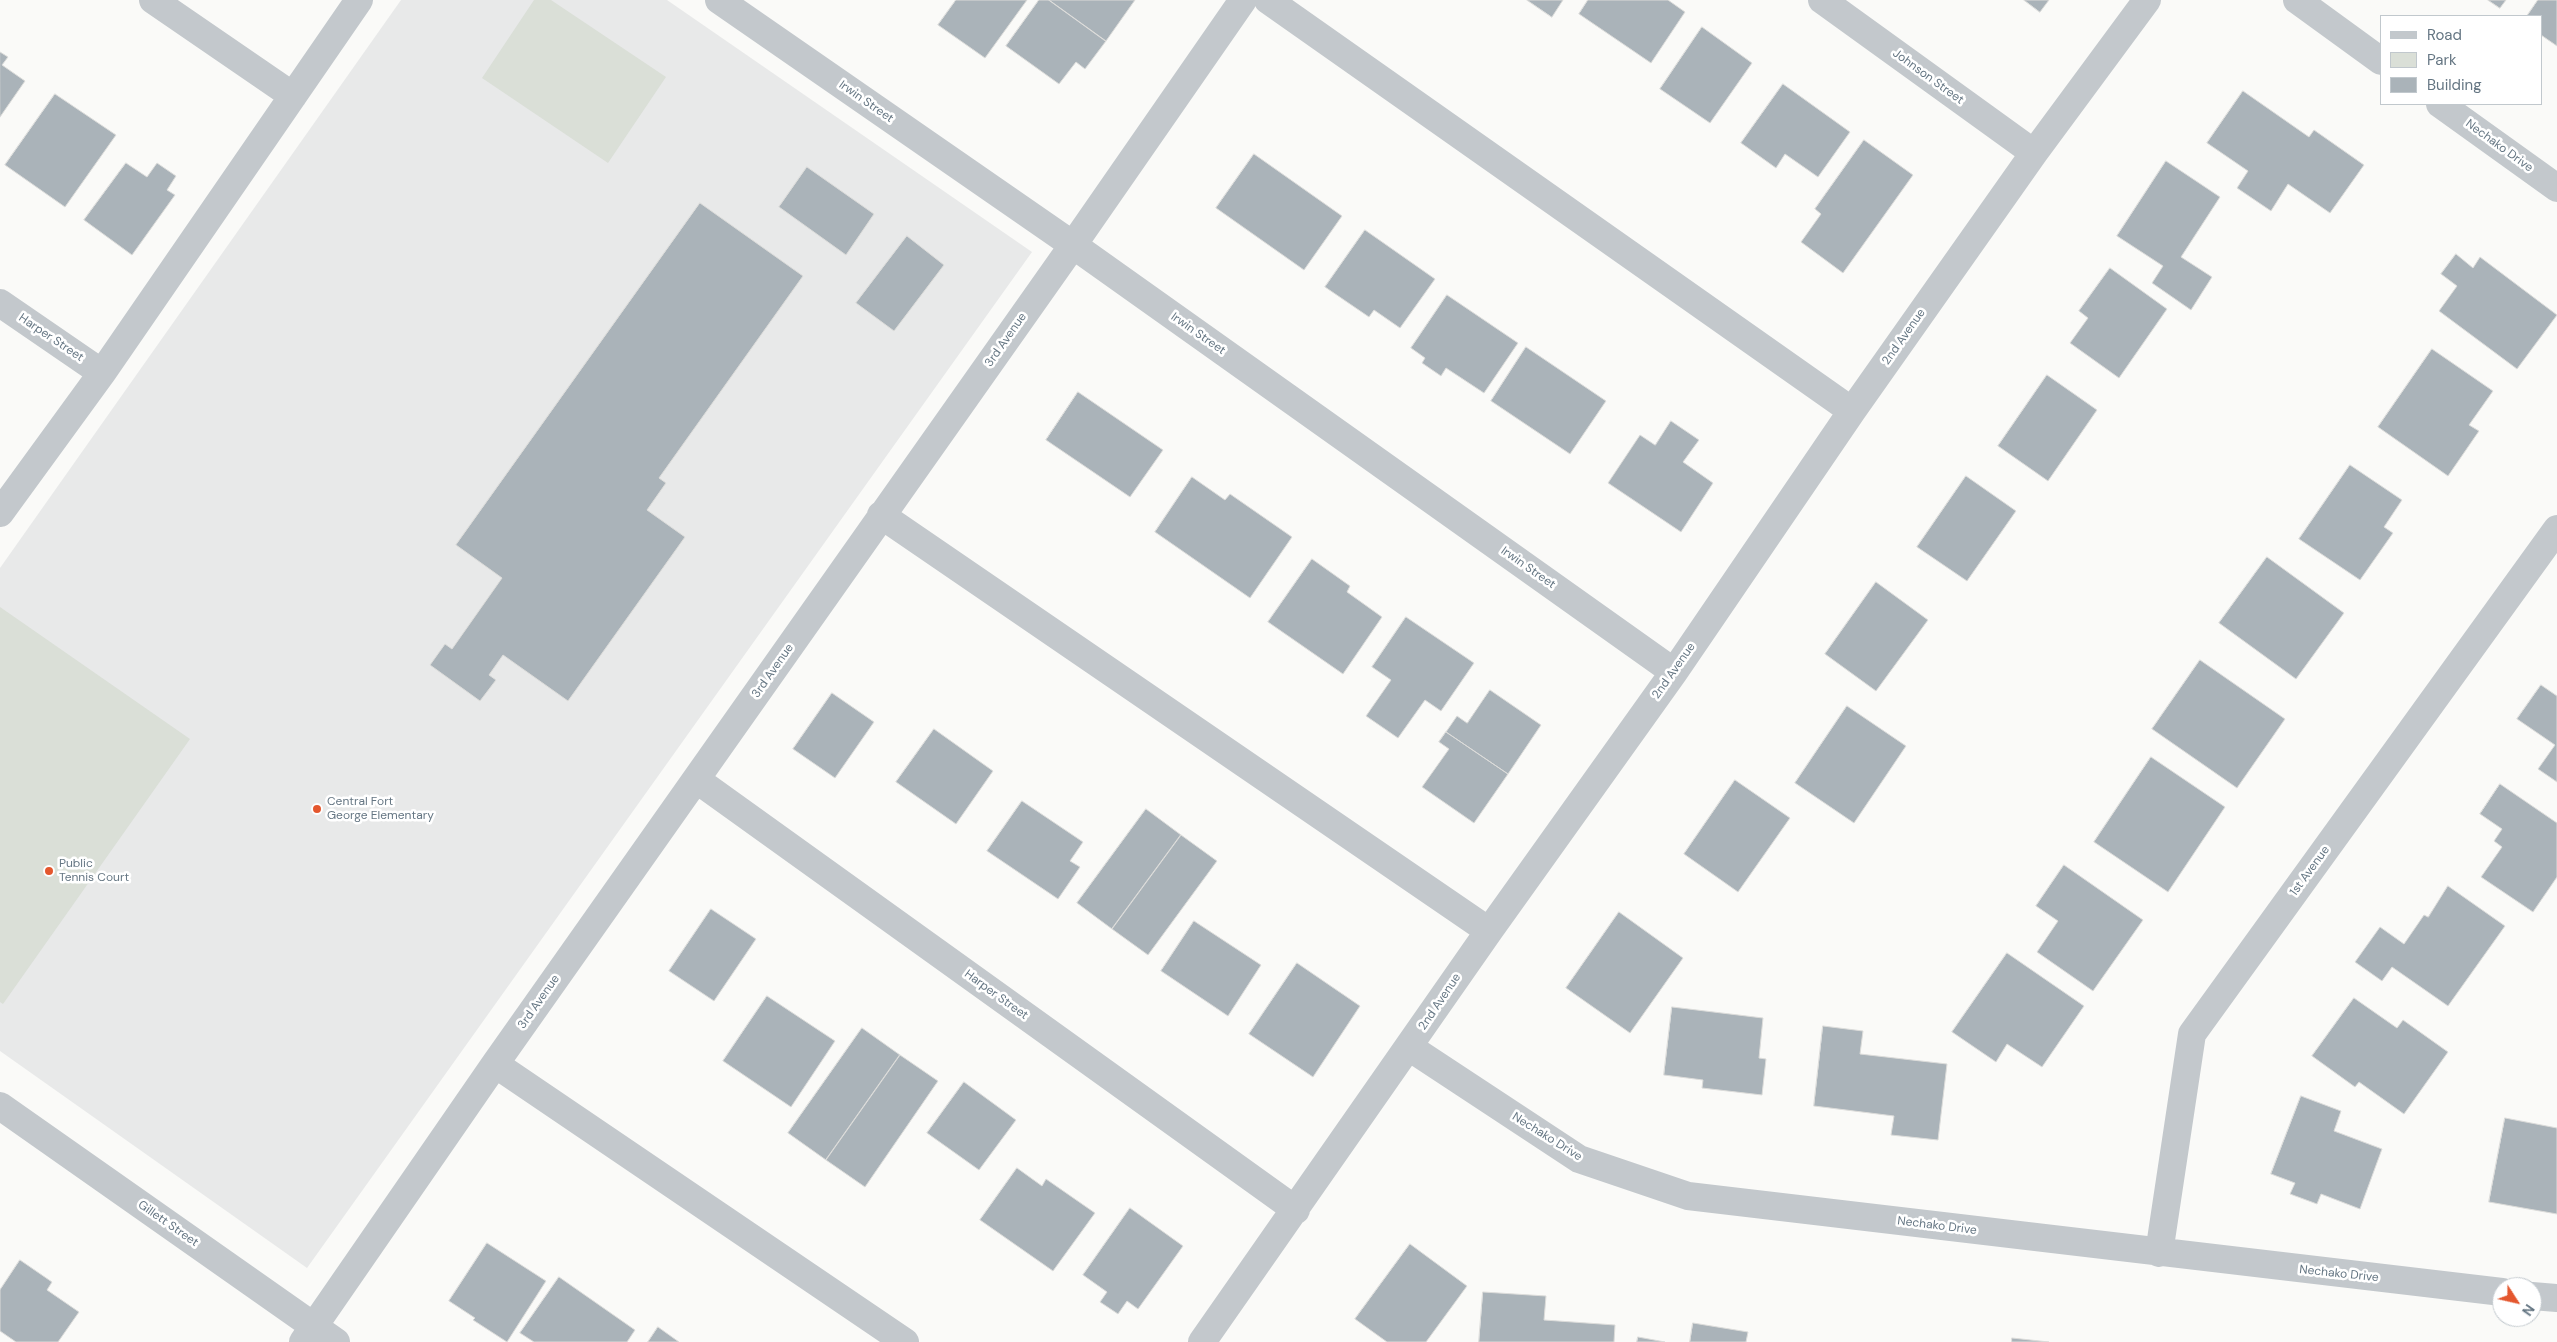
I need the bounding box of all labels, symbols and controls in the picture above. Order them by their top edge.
legend [2380,15,2542,105]
text: Road [2427,25,2462,45]
street label: Johnson Street [1890,46,1966,108]
text: Park [2427,50,2457,70]
text: Building [2427,75,2482,95]
street label: Irwin Street [836,78,896,126]
street label: Nechako Drive [2463,117,2535,175]
street label: 2nd Avenue [1879,306,1929,368]
street label: 3rd Avenue [982,310,1030,370]
street label: Irwin Street [1168,310,1228,358]
street label: Harper Street [16,311,86,365]
street label: Irwin Street [1498,544,1558,592]
street label: 2nd Avenue [1649,640,1699,702]
street label: 3rd Avenue [749,641,797,701]
place label: Central Fort George Elementary [327,795,434,823]
marker: Central Fort George Elementary [311,803,323,815]
street label: 1st Avenue [2287,843,2333,899]
place label: Public Tennis Court [59,857,129,885]
marker: Public Tennis Court [43,865,55,877]
street label: Harper Street [961,967,1031,1023]
street label: 2nd Avenue [1416,971,1464,1033]
street label: 3rd Avenue [515,972,563,1032]
street label: Nechako Drive [1509,1110,1585,1164]
street label: Gillett Street [135,1198,201,1250]
street label: Nechako Drive [1897,1214,1977,1238]
street label: Nechako Drive [2299,1263,2379,1285]
north arrow [2492,1277,2542,1327]
text: N [2518,1301,2539,1319]

